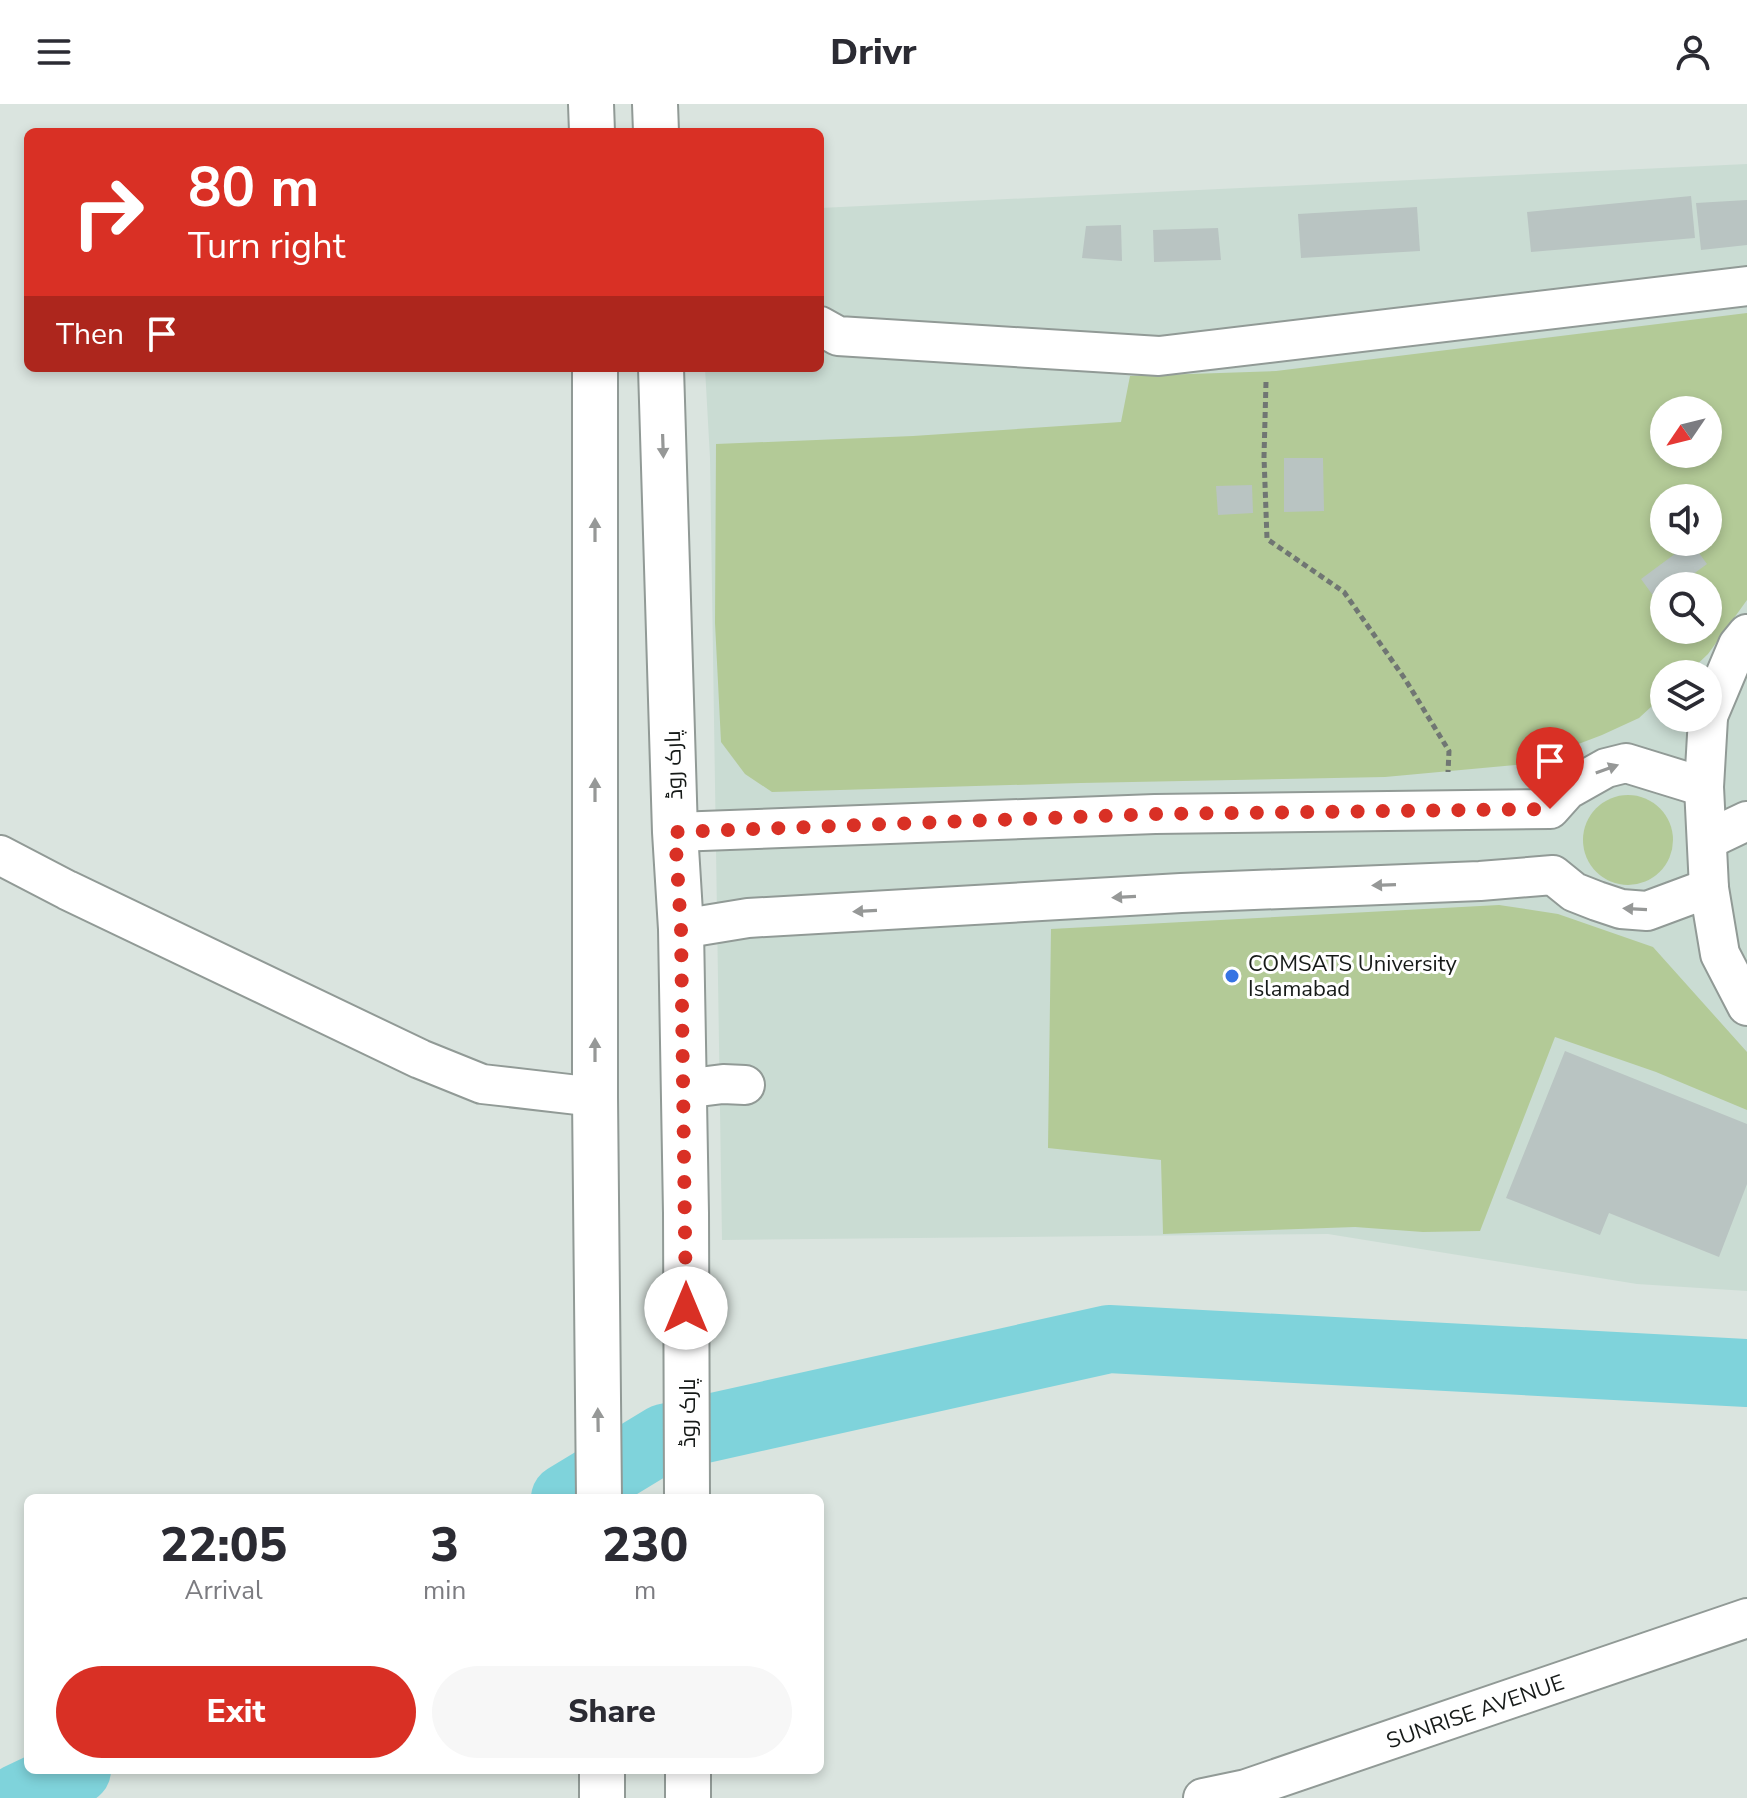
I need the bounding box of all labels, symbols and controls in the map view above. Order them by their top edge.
text: Drivr [830,28,917,77]
icon: menu [32,30,76,74]
icon: person [1671,30,1715,74]
text: 80 m [188,149,319,226]
icon: right [56,160,160,264]
text: Turn right [188,222,345,271]
icon: arrive [140,312,184,356]
text: Then [56,314,124,355]
north arrow [1650,396,1722,468]
map controls [1650,396,1722,732]
one-way arrow [657,434,670,459]
button: sound [1650,484,1722,556]
one-way arrow [589,517,601,542]
button: search [1650,572,1722,644]
button: layers [1650,660,1722,732]
pin [1516,727,1584,809]
street label: پارک روڈ [658,730,690,800]
icon: arrive [1528,739,1572,783]
one-way arrow [1595,763,1619,775]
one-way arrow [589,777,601,802]
one-way arrow [1371,879,1396,892]
one-way arrow [1111,890,1136,903]
one-way arrow [1622,903,1647,916]
one-way arrow [852,905,877,918]
place label: COMSATS University Islamabad [1248,949,1458,1004]
marker: COMSATS University Islamabad [1223,967,1241,985]
one-way arrow [589,1037,601,1062]
position arrow [644,1266,728,1350]
street label: پارک روڈ [673,1378,703,1448]
one-way arrow [592,1407,604,1432]
text: 22:05 [160,1512,287,1578]
text: 3 [430,1512,459,1578]
text: 230 [602,1512,688,1578]
text: Arrival [184,1573,263,1608]
text: min [423,1573,466,1608]
text: m [634,1573,656,1608]
button: Exit [56,1666,416,1758]
button: Share [432,1666,792,1758]
street label: SUNRISE AVENUE [1382,1667,1568,1756]

